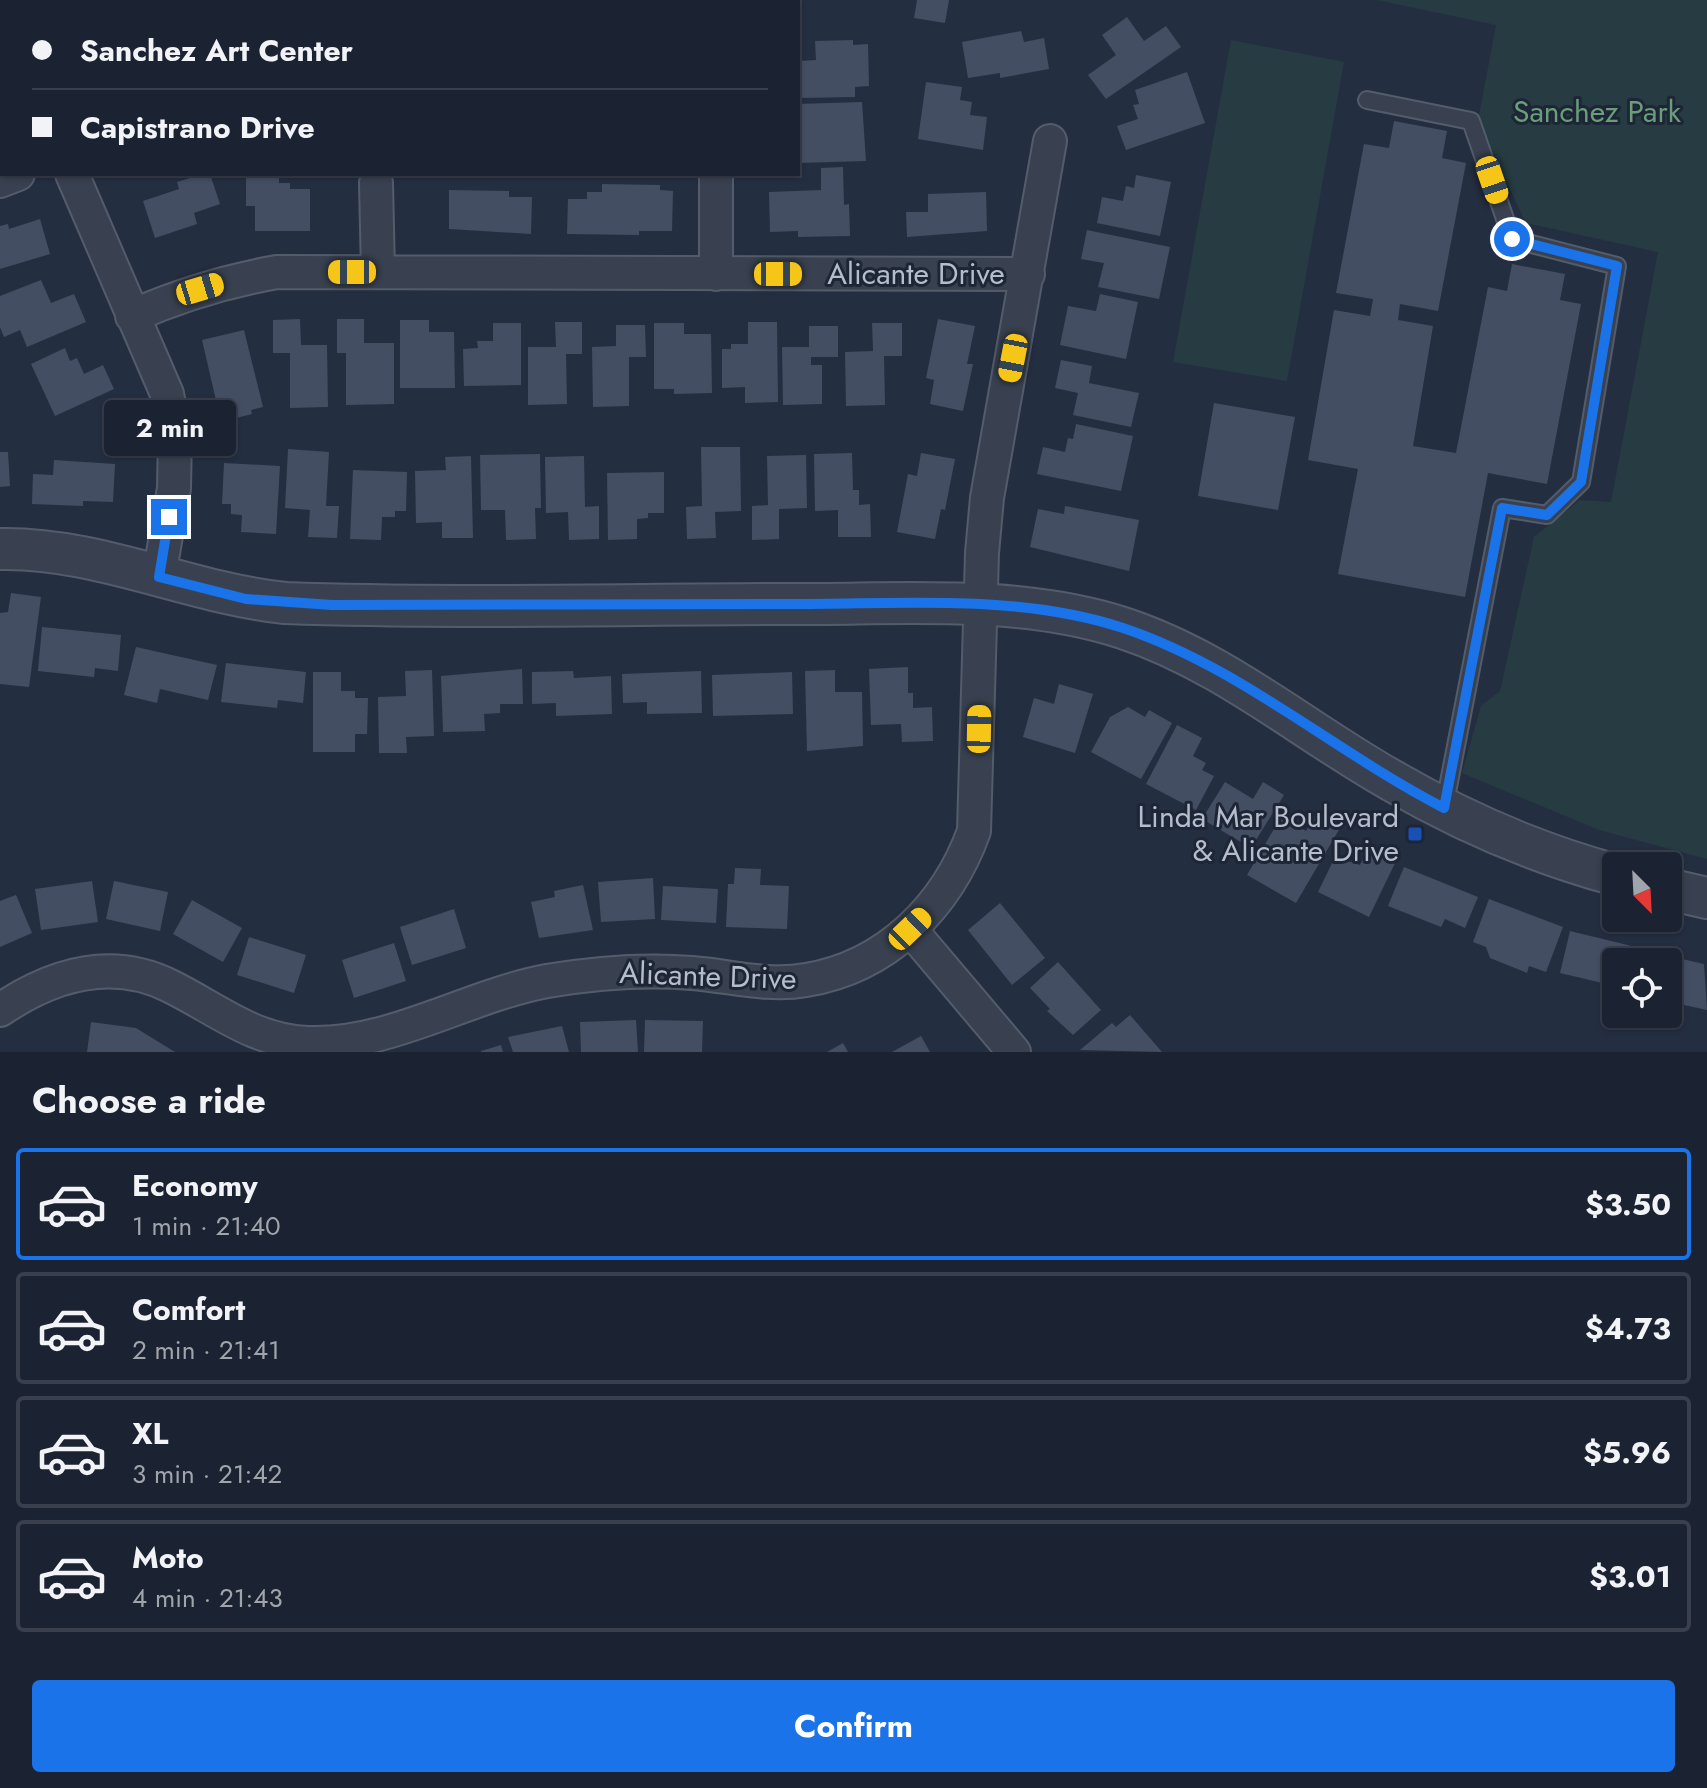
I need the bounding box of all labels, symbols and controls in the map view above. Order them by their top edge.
text: Sanchez Art Center [80,29,353,72]
park label: Sanchez Park [1513,90,1682,133]
text: Capistrano Drive [80,106,315,149]
car [1473,153,1511,207]
route start [1494,221,1530,257]
street label: Alicante Drive [827,252,1005,295]
car [328,260,376,284]
car [754,262,802,286]
car [174,271,226,307]
car [997,332,1029,384]
callout: 2 min [103,401,235,457]
text: 2 min [136,409,204,447]
route end [151,499,187,535]
car [967,705,991,753]
place label: Linda Mar Boulevard & Alicante Drive [1138,795,1399,872]
marker: Linda Mar Boulevard & Alicante Drive [1406,825,1424,843]
north arrow [1602,852,1682,932]
map controls [1602,852,1682,1028]
car [884,904,936,954]
button: locate [1602,948,1682,1028]
street label: Alicante Drive [619,951,797,1000]
text: Choose a ride [32,1074,266,1126]
text: Economy [132,1164,258,1207]
icon: car [36,1168,108,1240]
text: $3.50 [1585,1183,1671,1226]
text: 1 min · 21:40 [132,1207,281,1245]
text: Comfort [132,1288,245,1331]
icon: car [36,1292,108,1364]
text: $4.73 [1585,1307,1671,1350]
text: 2 min · 21:41 [132,1331,280,1369]
text: XL [132,1412,168,1455]
icon: car [36,1416,108,1488]
text: $5.96 [1583,1431,1671,1474]
text: 3 min · 21:42 [132,1455,282,1493]
text: Moto [132,1536,204,1579]
icon: car [36,1540,108,1612]
text: $3.01 [1589,1555,1671,1598]
text: 4 min · 21:43 [132,1579,283,1617]
button: Confirm [32,1680,1675,1772]

